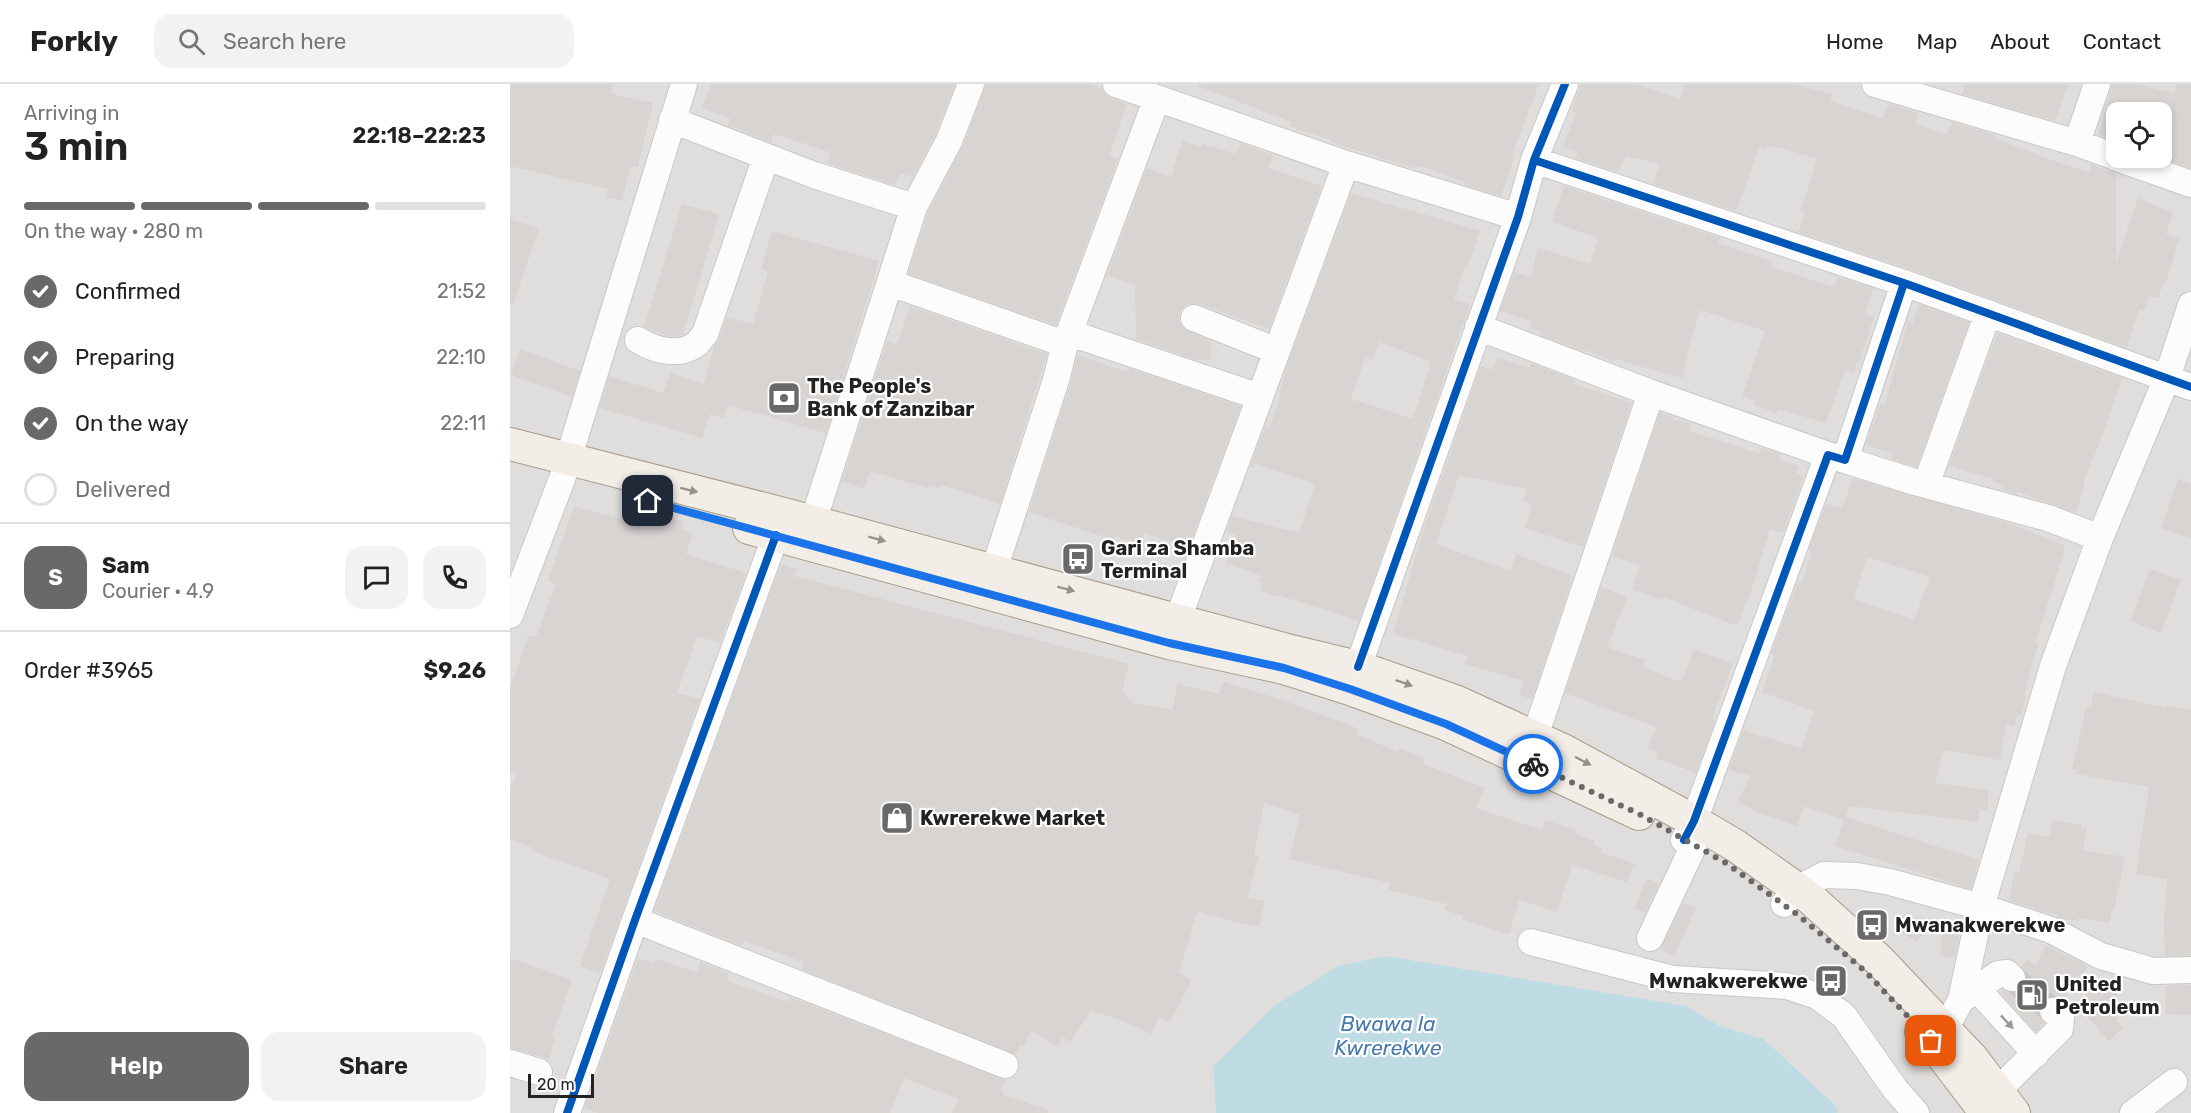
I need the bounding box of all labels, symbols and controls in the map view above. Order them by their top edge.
search box [154,14,574,68]
text: Forkly [30,25,118,58]
icon: search [175,25,208,58]
text: Search here [223,28,346,55]
text: Home [1826,29,1883,54]
text: Map [1916,29,1957,54]
text: About [1990,29,2050,54]
text: Contact [2083,29,2161,54]
text: Arriving in [24,101,119,125]
map controls [2106,102,2172,168]
button: locate [2106,102,2172,168]
text: 22:18–22:23 [353,122,486,149]
text: 3 min [24,124,129,170]
text: On the way · 280 m [24,219,203,243]
icon: check [24,275,57,308]
text: Confirmed [75,278,181,305]
text: 21:52 [437,279,486,303]
icon: check [24,341,57,374]
text: Preparing [75,344,175,371]
text: 22:10 [436,345,486,369]
place label: The People's Bank of Zanzibar [807,374,974,421]
bank icon: The People's Bank of Zanzibar [766,380,802,416]
icon: check [24,407,57,440]
text: On the way [75,410,189,437]
text: 22:11 [440,411,486,435]
pin [622,475,673,526]
text: Delivered [75,476,171,503]
icon: home [631,484,664,517]
one-way arrow [679,486,698,496]
one-way arrow [868,535,887,545]
place label: Gari za Shamba Terminal [1101,536,1254,583]
bus stop icon: Gari za Shamba Terminal [1060,541,1096,577]
button: chat [345,546,408,609]
button: phone [423,546,486,609]
text: Sam [102,552,150,579]
text: S [48,564,63,591]
text: Courier · 4.9 [102,579,214,603]
one-way arrow [1057,585,1075,595]
text: Order #3965 [24,657,153,684]
text: $9.26 [423,657,486,684]
one-way arrow [1395,679,1413,689]
courier [1503,734,1563,794]
icon: bike [1517,748,1550,781]
one-way arrow [1574,756,1591,766]
shop icon: Kwrerekwe Market [879,800,915,836]
place label: Kwrerekwe Market [920,806,1105,830]
bus stop icon: Mwanakwerekwe [1854,907,1890,943]
place label: Mwanakwerekwe [1895,913,2065,937]
bus stop icon: Mwnakwerekwe [1813,963,1849,999]
place label: Mwnakwerekwe [1649,969,1808,993]
place label: United Petroleum [2055,972,2160,1019]
fuel station icon: United Petroleum [2014,977,2050,1013]
water label: Bwawa la Kwrerekwe [1335,1011,1442,1060]
one-way arrow [1999,1014,2013,1028]
pin [1905,1015,1956,1066]
icon: bag [1914,1024,1947,1057]
button: Help [24,1032,249,1101]
button: Share [261,1032,486,1101]
scale bar [528,1071,594,1098]
text: 20 m [537,1075,575,1094]

